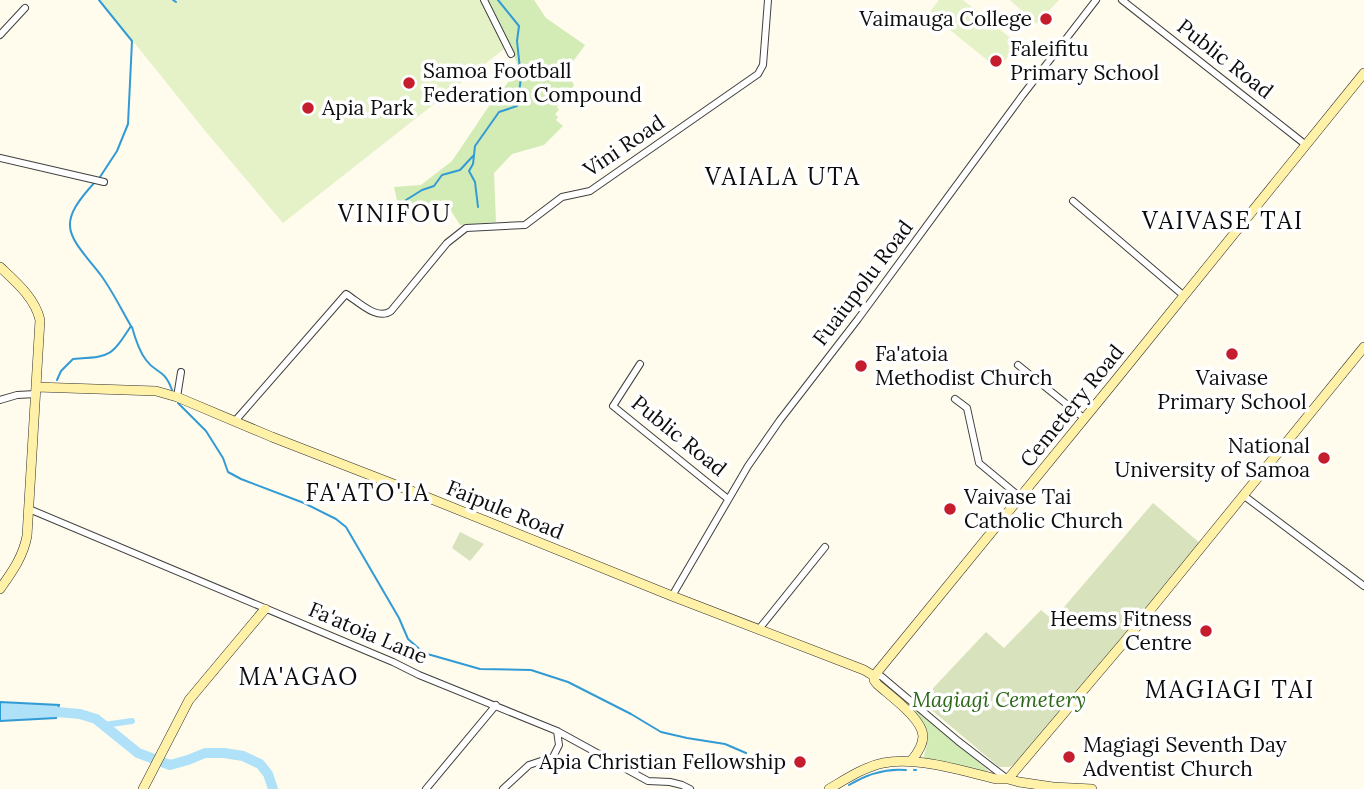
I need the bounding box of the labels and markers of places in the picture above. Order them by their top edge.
place label: Vaimauga College [858,5,1032,32]
marker: Vaimauga College [1038,11,1054,27]
place label: Faleifitu Primary School [1010,35,1159,86]
marker: Faleifitu Primary School [988,53,1004,69]
place label: Samoa Football Federation Compound [423,57,642,108]
marker: Samoa Football Federation Compound [401,75,417,91]
place label: Apia Park [321,94,414,121]
marker: Apia Park [300,100,316,116]
place label: Fa'atoia Methodist Church [875,340,1053,391]
marker: Vaivase Primary School [1224,346,1240,362]
marker: Fa'atoia Methodist Church [853,358,869,374]
place label: Vaivase Primary School [1157,364,1307,415]
place label: National University of Samoa [1114,432,1310,483]
marker: National University of Samoa [1316,450,1332,466]
place label: Vaivase Tai Catholic Church [963,483,1123,534]
marker: Vaivase Tai Catholic Church [942,501,958,517]
place label: Heems Fitness Centre [1050,605,1192,656]
marker: Heems Fitness Centre [1198,623,1214,639]
place label: Magiagi Seventh Day Adventist Church [1082,731,1287,782]
place label: Apia Christian Fellowship [538,748,786,775]
marker: Magiagi Seventh Day Adventist Church [1061,749,1077,765]
marker: Apia Christian Fellowship [792,754,808,770]

